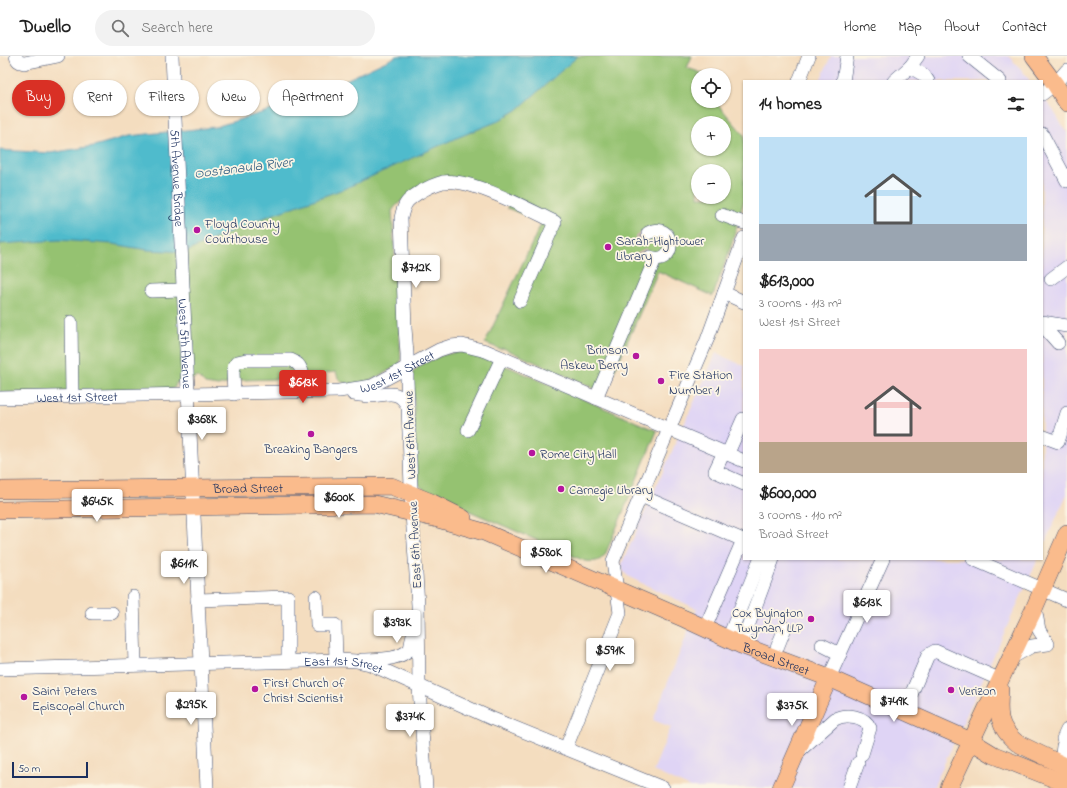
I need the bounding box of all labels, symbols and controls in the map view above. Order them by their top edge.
search box [95,10,375,46]
text: Dwello [20,14,71,41]
icon: search [109,17,131,39]
text: Search here [141,17,213,39]
text: Home [844,17,876,38]
text: Map [898,17,922,38]
text: About [944,17,980,38]
text: Contact [1002,17,1047,38]
map controls [691,68,731,204]
button: locate [691,68,731,108]
chip: Buy [12,80,65,116]
chip: Rent [73,80,127,116]
chip: Filters [135,80,199,116]
chip: New [207,80,260,116]
chip: Apartment [268,80,358,116]
text: 14 homes [759,92,822,117]
icon: filters [1005,93,1027,115]
button: + [691,116,731,156]
street label: 5th Avenue Bridge [165,129,188,227]
water label: Oostanaula River [193,152,295,185]
icon: home [857,163,929,235]
button: − [691,164,731,204]
place label: Floyd County Courthouse [204,215,280,249]
marker: Floyd County Courthouse [192,225,202,235]
place label: Sarah-Hightower Library [616,232,705,267]
marker: Sarah-Hightower Library [603,242,613,252]
pin: $712K [388,255,444,289]
text: $712K [401,258,431,277]
text: $613,000 [759,269,814,294]
text: 3 rooms · 113 m² [759,294,842,313]
street label: West 5th Avenue [173,298,196,389]
text: West 1st Street [759,313,840,332]
place label: Brinson Askew Berry [560,341,628,376]
street label: West 1st Street [359,346,439,399]
marker: Brinson Askew Berry [631,351,641,361]
place label: Fire Station Number 1 [668,366,732,400]
pin: $613K [275,370,331,404]
text: $613K [288,373,318,392]
icon: home [857,375,929,447]
marker: Fire Station Number 1 [656,376,666,386]
street label: West 1st Street [36,388,118,408]
street label: West 6th Avenue [399,390,422,480]
pin: $368K [174,407,230,441]
text: $368K [187,410,217,429]
marker: Breaking Bangers [306,429,316,439]
place label: Breaking Bangers [263,440,358,460]
place label: Rome City Hall [540,445,616,465]
marker: Rome City Hall [527,448,537,458]
street label: Broad Street [212,479,284,499]
place label: Carnegie Library [569,481,653,501]
text: $600,000 [759,481,816,506]
marker: Carnegie Library [556,484,566,494]
pin: $600K [311,485,367,519]
text: $600K [323,488,355,507]
pin: $645K [69,489,125,523]
text: $645K [81,492,113,511]
street label: East 6th Avenue [404,501,427,589]
text: 3 rooms · 110 m² [759,506,842,525]
text: Broad Street [759,525,829,544]
pin: $580K [518,540,574,574]
text: $580K [530,543,562,562]
pin: $611K [156,551,212,585]
text: $611K [170,554,198,573]
pin: $613K [839,590,895,624]
text: $613K [852,593,882,612]
place label: Cox Byington Twyman, LLP [732,604,803,639]
pin: $393K [369,610,425,644]
text: $393K [383,613,411,632]
marker: Cox Byington Twyman, LLP [806,614,816,624]
pin: $591K [582,638,638,672]
street label: Broad Street [739,638,812,681]
text: $591K [595,641,625,660]
street label: East 1st Street [304,652,386,680]
place label: First Church of Christ Scientist [262,674,346,708]
place label: Saint Peters Episcopal Church [32,682,125,716]
place label: Verizon [958,682,996,701]
marker: First Church of Christ Scientist [250,684,260,694]
marker: Verizon [946,685,956,695]
pin: $749K [866,689,922,723]
marker: Saint Peters Episcopal Church [19,692,29,702]
pin: $295K [163,692,219,726]
text: $749K [880,692,908,711]
pin: $375K [764,693,820,727]
text: $295K [175,695,207,714]
text: $375K [776,696,808,715]
pin: $374K [382,704,438,738]
text: $374K [395,707,425,726]
scale bar [12,760,88,779]
text: 50 m [18,761,40,777]

